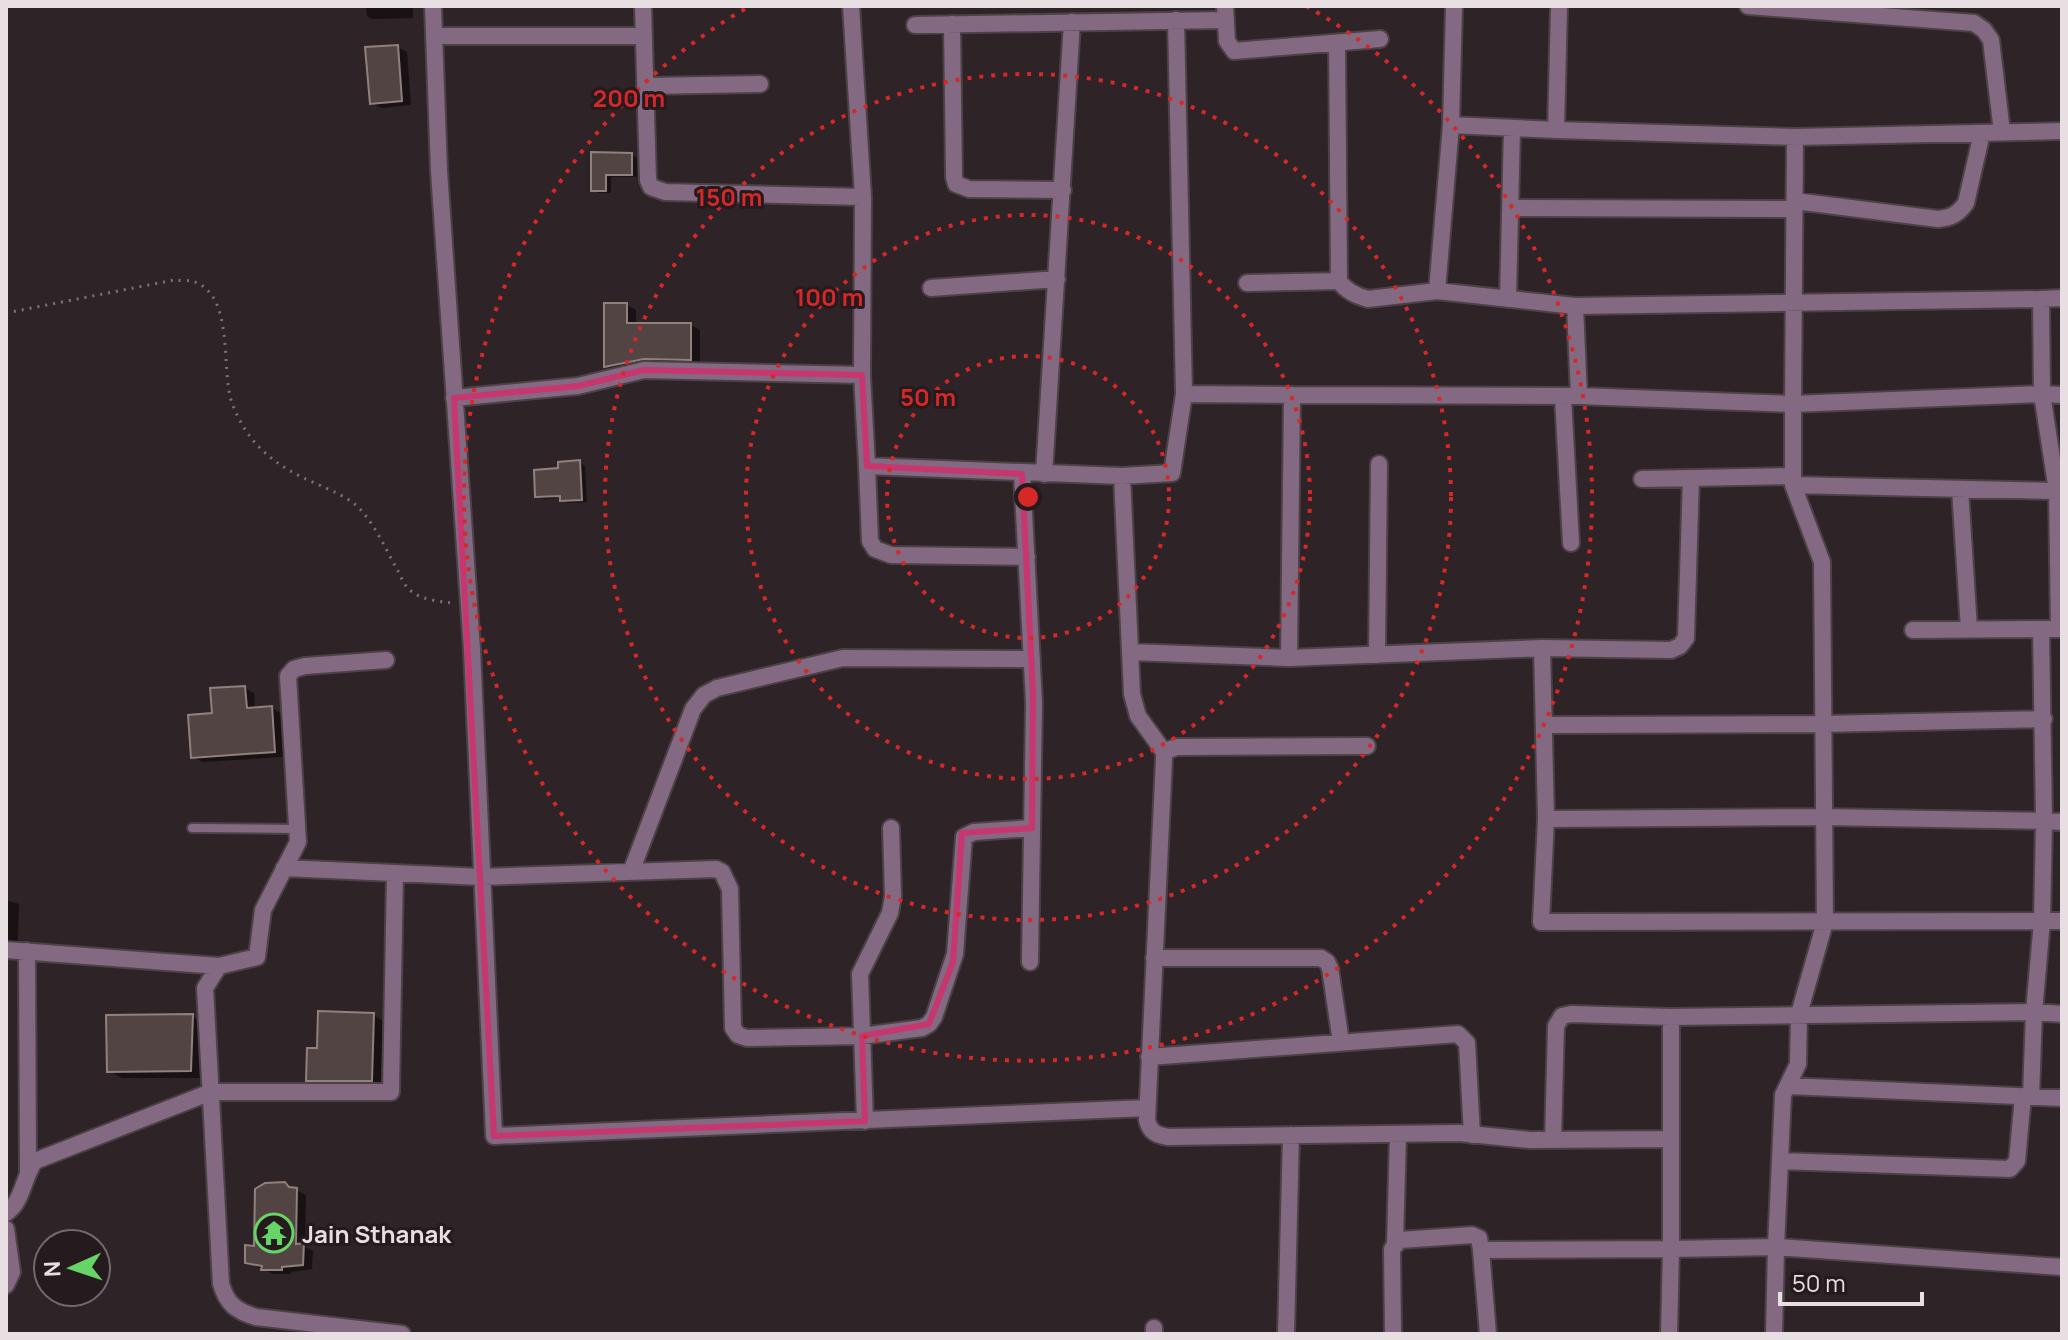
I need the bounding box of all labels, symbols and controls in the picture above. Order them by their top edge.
text: 200 m [593,81,665,114]
text: 150 m [696,180,762,213]
text: 100 m [795,280,863,313]
text: 50 m [900,380,956,413]
centre of rings [1014,483,1042,511]
temple icon: Jain Sthanak [253,1212,295,1254]
place label: Jain Sthanak [302,1217,452,1250]
north arrow [32,1228,112,1308]
scale bar [1780,1256,1922,1306]
text: N [37,1260,67,1278]
text: 50 m [1792,1266,1846,1299]

